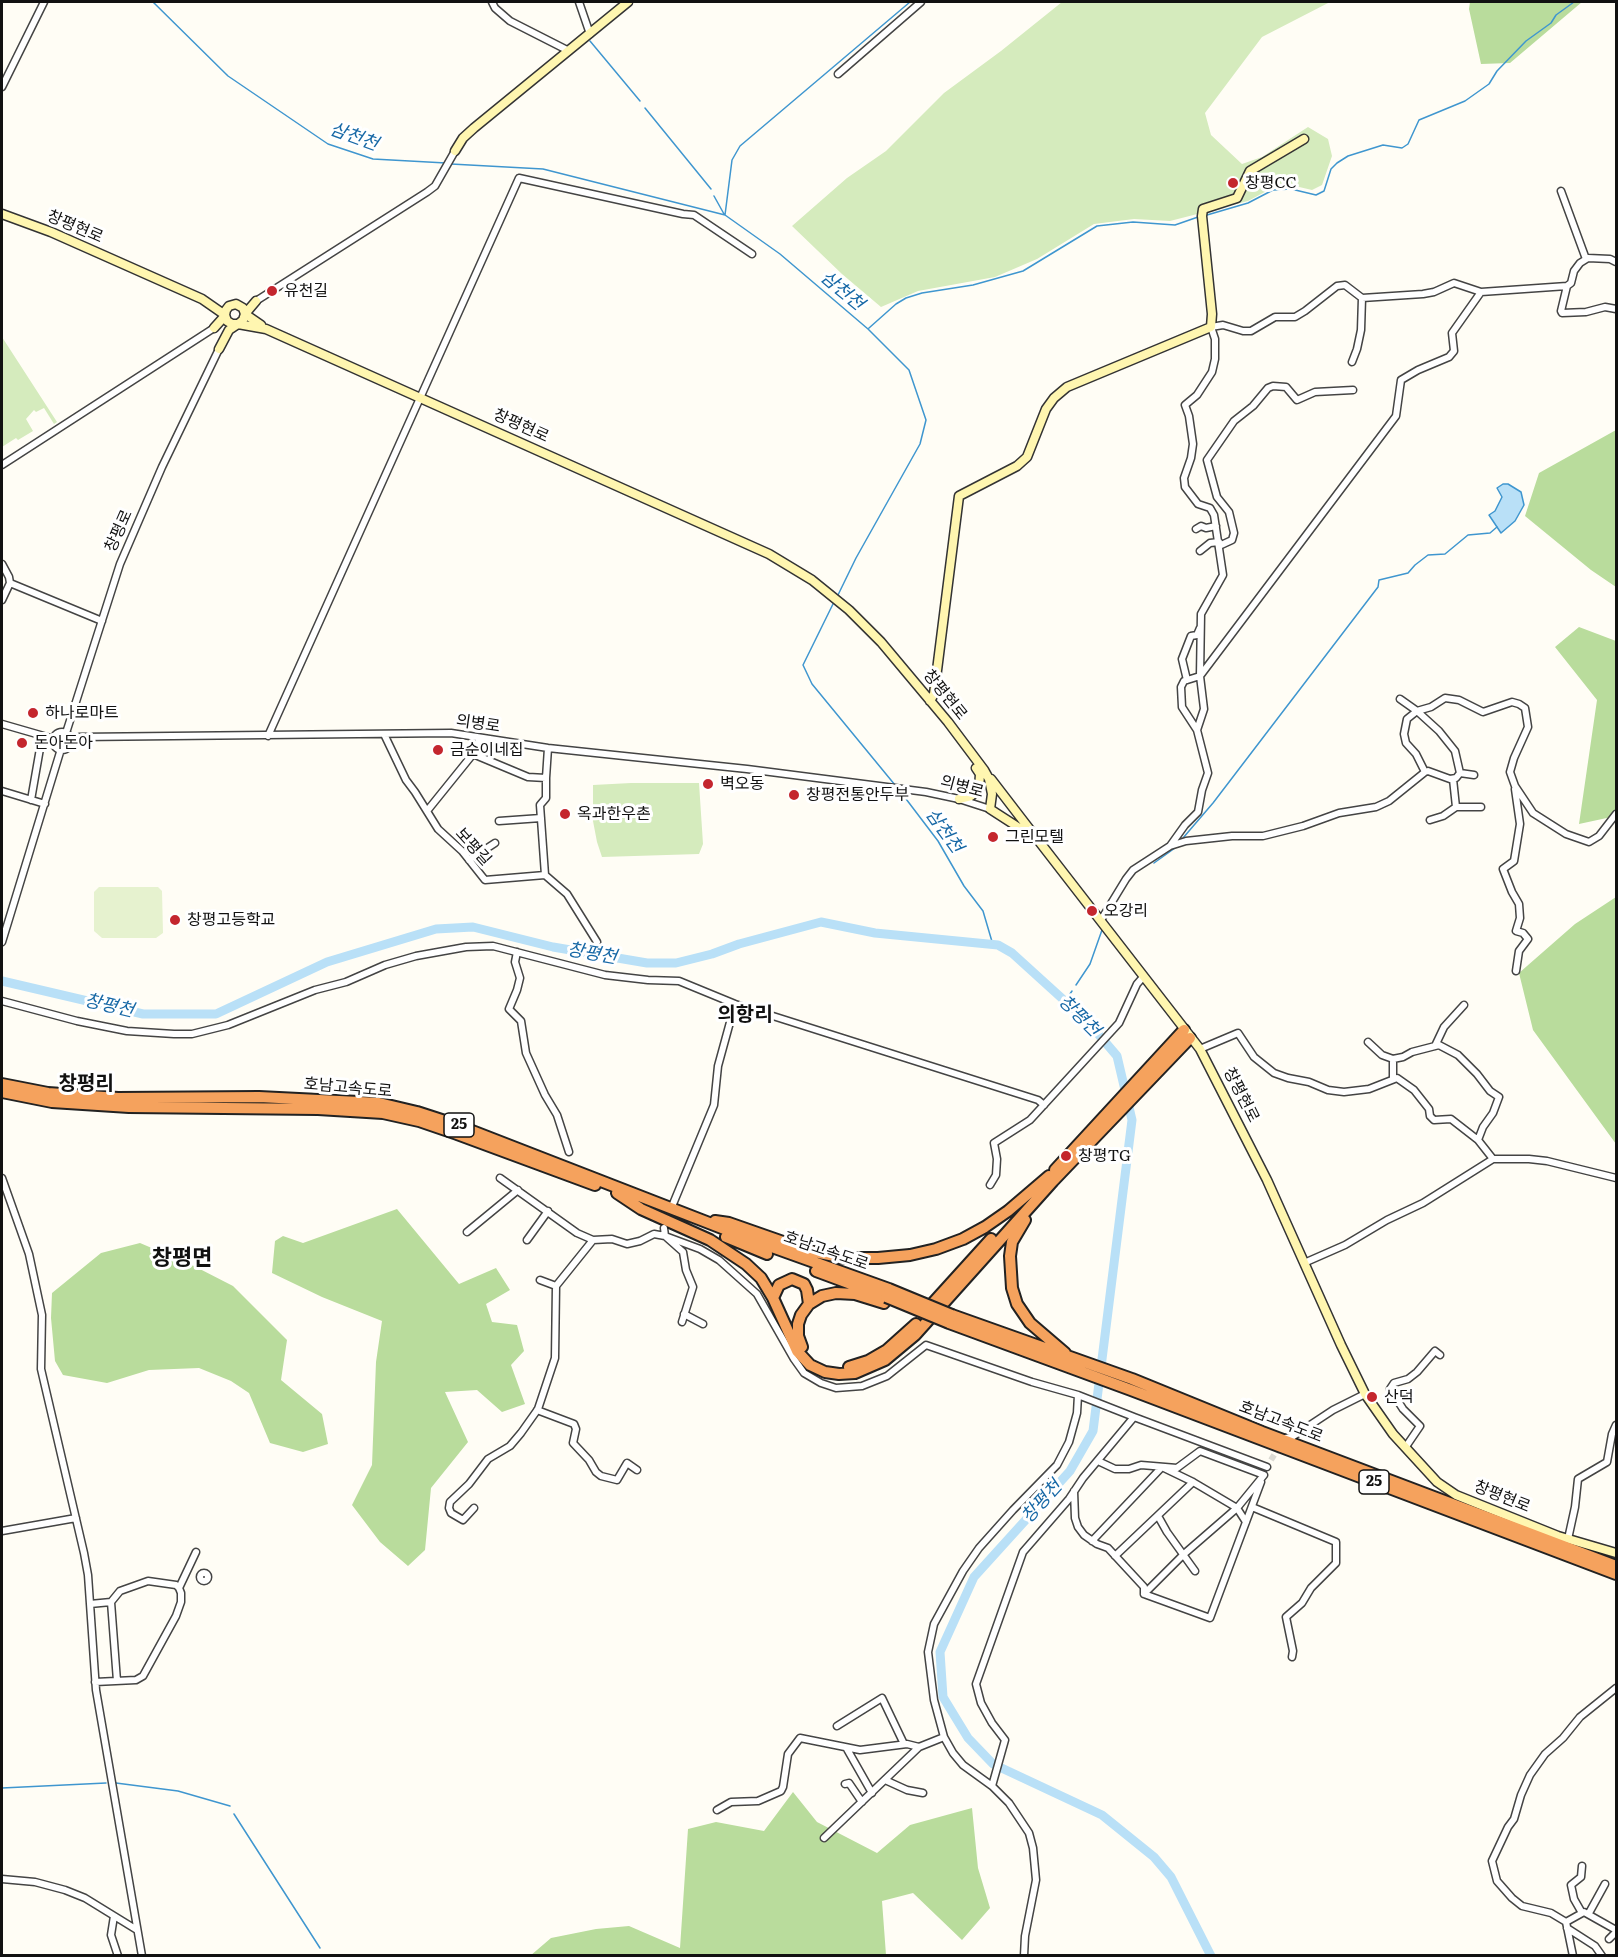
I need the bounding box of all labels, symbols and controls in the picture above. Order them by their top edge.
water label: 삼천천 [327,118,381,156]
place label: 창평CC [1245,173,1297,193]
marker: 창평CC [1226,176,1240,190]
street label: 창평현로 [44,207,106,247]
water label: 삼천천 [816,267,868,315]
place label: 유천길 [284,281,328,301]
marker: 유천길 [265,284,279,298]
street label: 창평현로 [490,405,552,447]
street label: 창평로 [101,507,137,555]
street label: 창평현로 [919,666,971,724]
place label: 하나로마트 [45,703,119,723]
marker: 하나로마트 [26,706,40,720]
street label: 의병로 [455,711,501,737]
place label: 돈아돈아 [34,733,93,753]
marker: 돈아돈아 [15,736,29,750]
place label: 금순이네집 [450,740,524,760]
marker: 금순이네집 [431,743,445,757]
street label: 의병로 [938,772,986,802]
place label: 벽오동 [720,774,764,794]
marker: 벽오동 [701,777,715,791]
place label: 창평전통안두부 [806,785,909,805]
marker: 창평전통안두부 [787,788,801,802]
place label: 옥과한우촌 [577,804,651,824]
water label: 삼천천 [921,805,967,857]
marker: 옥과한우촌 [558,807,572,821]
street label: 보평길 [451,824,495,870]
place label: 그린모텔 [1005,827,1064,847]
marker: 그린모텔 [986,830,1000,844]
place label: 오강리 [1104,901,1148,921]
marker: 오강리 [1085,904,1099,918]
place label: 창평고등학교 [187,910,275,930]
marker: 창평고등학교 [168,913,182,927]
water label: 창평천 [566,939,618,969]
water label: 창평천 [82,990,136,1022]
water label: 창평천 [1054,991,1104,1041]
district label: 의항리 [717,1003,773,1027]
street label: 창평현로 [1219,1064,1263,1126]
district label: 창평리 [58,1072,114,1096]
street label: 호남고속도로 [303,1075,393,1101]
road number: 25 [444,1113,474,1137]
place label: 창평TG [1078,1146,1131,1166]
marker: 창평TG [1059,1149,1073,1163]
street label: 호남고속도로 [781,1228,871,1274]
district label: 창평면 [152,1246,212,1272]
place label: 산덕 [1384,1387,1413,1407]
marker: 산덕 [1365,1390,1379,1404]
street label: 호남고속도로 [1236,1397,1326,1447]
road number: 25 [1359,1470,1389,1494]
water label: 창평천 [1017,1476,1067,1528]
street label: 창평현로 [1471,1477,1533,1517]

